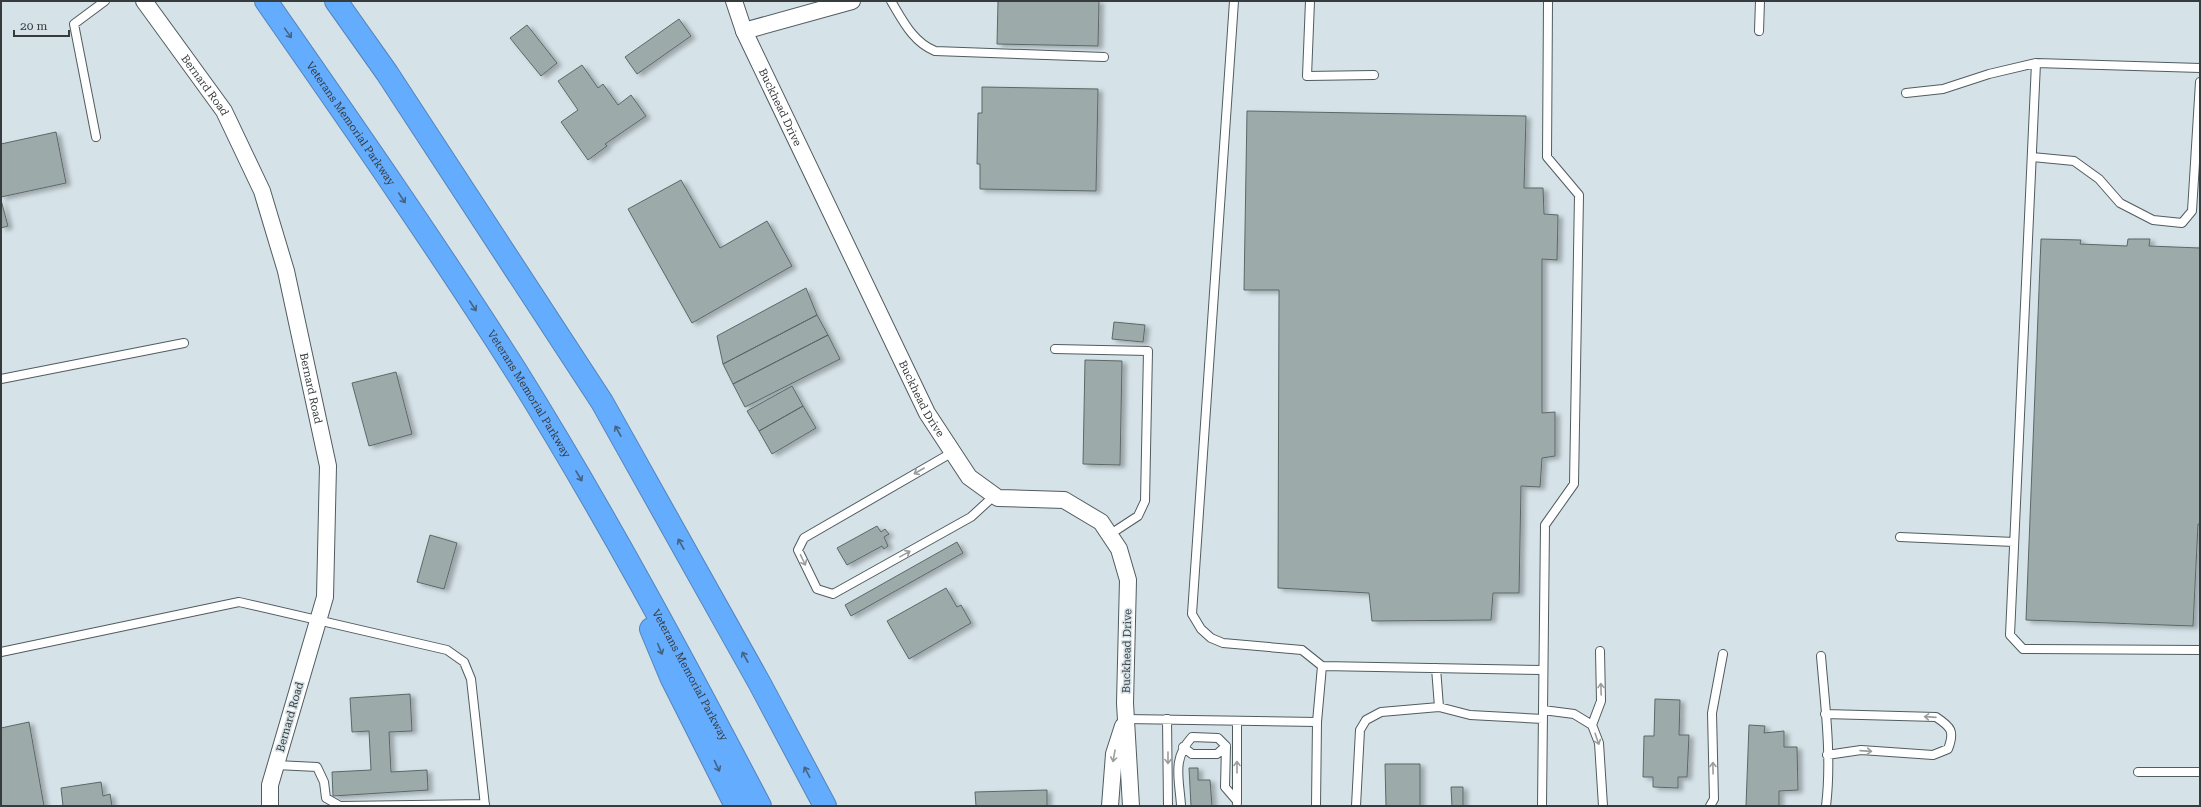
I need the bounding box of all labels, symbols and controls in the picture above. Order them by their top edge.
scale bar [14,12,69,38]
text: 20 m [20,19,47,33]
one-way arrow [284,27,292,38]
street label: Bernard Road [179,52,232,118]
street label: Veterans Memorial Parkway [304,59,398,188]
street label: Buckhead Drive [756,66,805,148]
one-way arrow [398,192,406,203]
one-way arrow [469,301,477,312]
street label: Veterans Memorial Parkway [485,328,574,460]
street label: Bernard Road [297,351,325,425]
street label: Buckhead Drive [896,358,947,439]
one-way arrow [613,425,621,437]
one-way arrow [913,468,925,476]
one-way arrow [575,470,583,482]
one-way arrow [677,538,685,550]
one-way arrow [898,549,910,557]
one-way arrow [800,554,807,566]
street label: Veterans Memorial Parkway [650,607,731,743]
street label: Buckhead Drive [1120,609,1134,693]
one-way arrow [657,643,664,655]
one-way arrow [741,651,749,663]
street label: Bernard Road [274,680,306,754]
one-way arrow [1597,683,1605,696]
one-way arrow [1923,714,1936,721]
one-way arrow [1594,732,1601,745]
one-way arrow [1859,747,1872,754]
one-way arrow [1110,749,1118,762]
one-way arrow [1164,751,1172,764]
one-way arrow [714,760,721,772]
one-way arrow [1233,761,1241,774]
one-way arrow [1709,762,1717,775]
one-way arrow [803,766,810,778]

